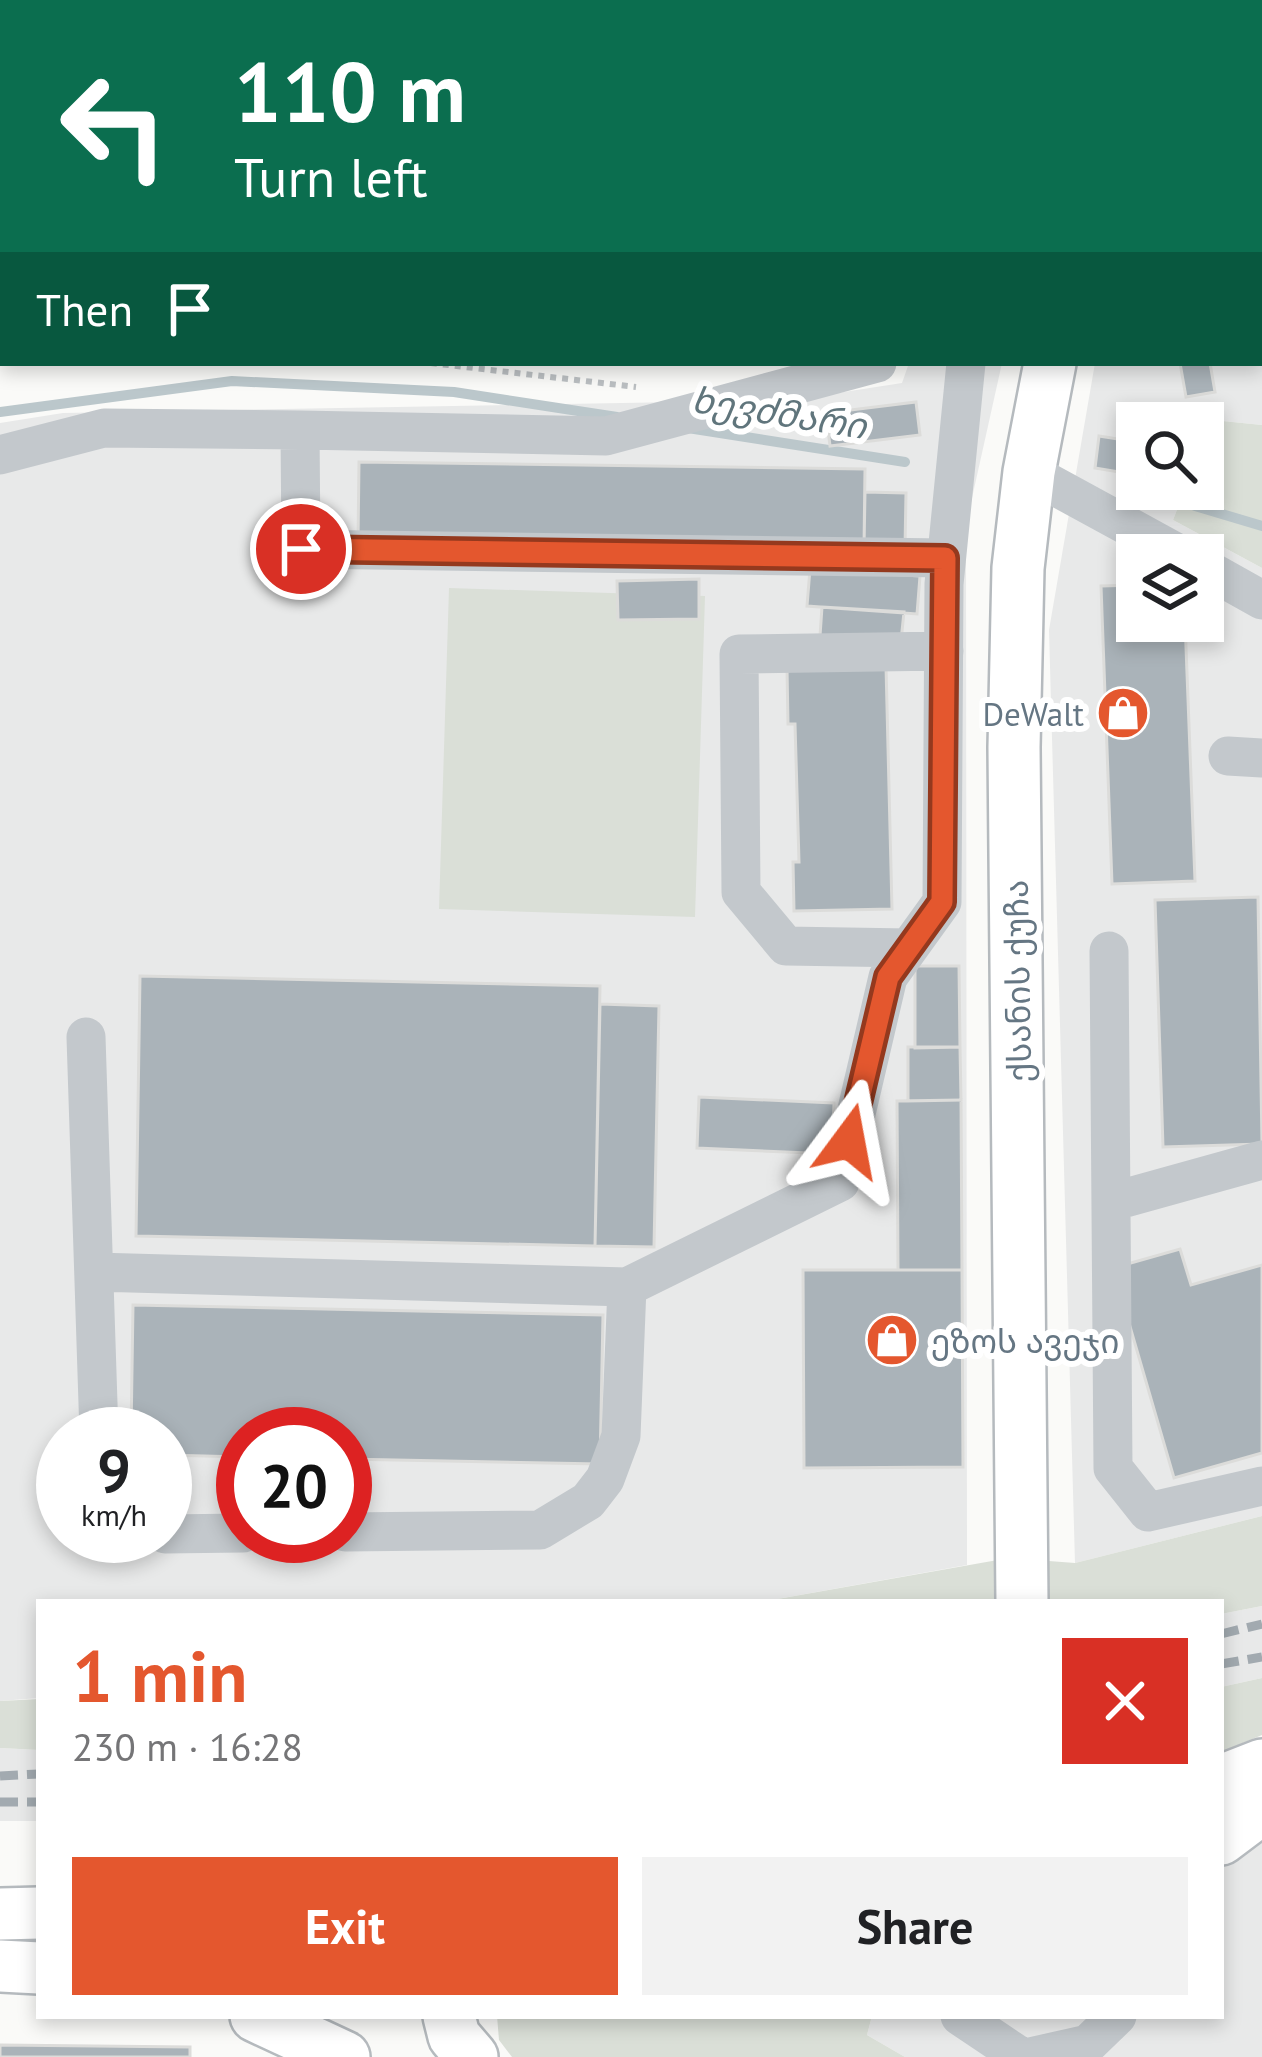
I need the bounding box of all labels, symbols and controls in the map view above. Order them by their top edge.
text: 110 m [234,36,466,145]
icon: left [36,48,192,204]
text: Turn left [234,142,428,212]
icon: arrive [157,276,223,342]
text: Then [36,280,133,338]
water label: ხევძმარი [688,375,871,449]
map controls [1116,402,1224,642]
button: search [1116,402,1224,510]
pin [250,498,352,600]
icon: arrive [268,516,334,582]
button: layers [1116,534,1224,642]
shop icon: DeWalt [1095,685,1151,741]
place label: DeWalt [982,692,1084,735]
street label: ქსანის ქუჩა [994,880,1040,1082]
position arrow [786,1078,912,1204]
shop icon: ეზოს ავეჯი [864,1312,920,1368]
place label: ეზოს ავეჯი [931,1319,1120,1362]
speed limit sign: 20 [216,1407,372,1563]
text: 9 [97,1431,131,1509]
text: km/h [81,1495,147,1534]
text: 1 min [72,1629,248,1722]
button: close [1062,1638,1188,1764]
text: 230 m · 16:28 [72,1721,303,1772]
button: Exit [72,1857,618,1995]
button: Share [642,1857,1188,1995]

